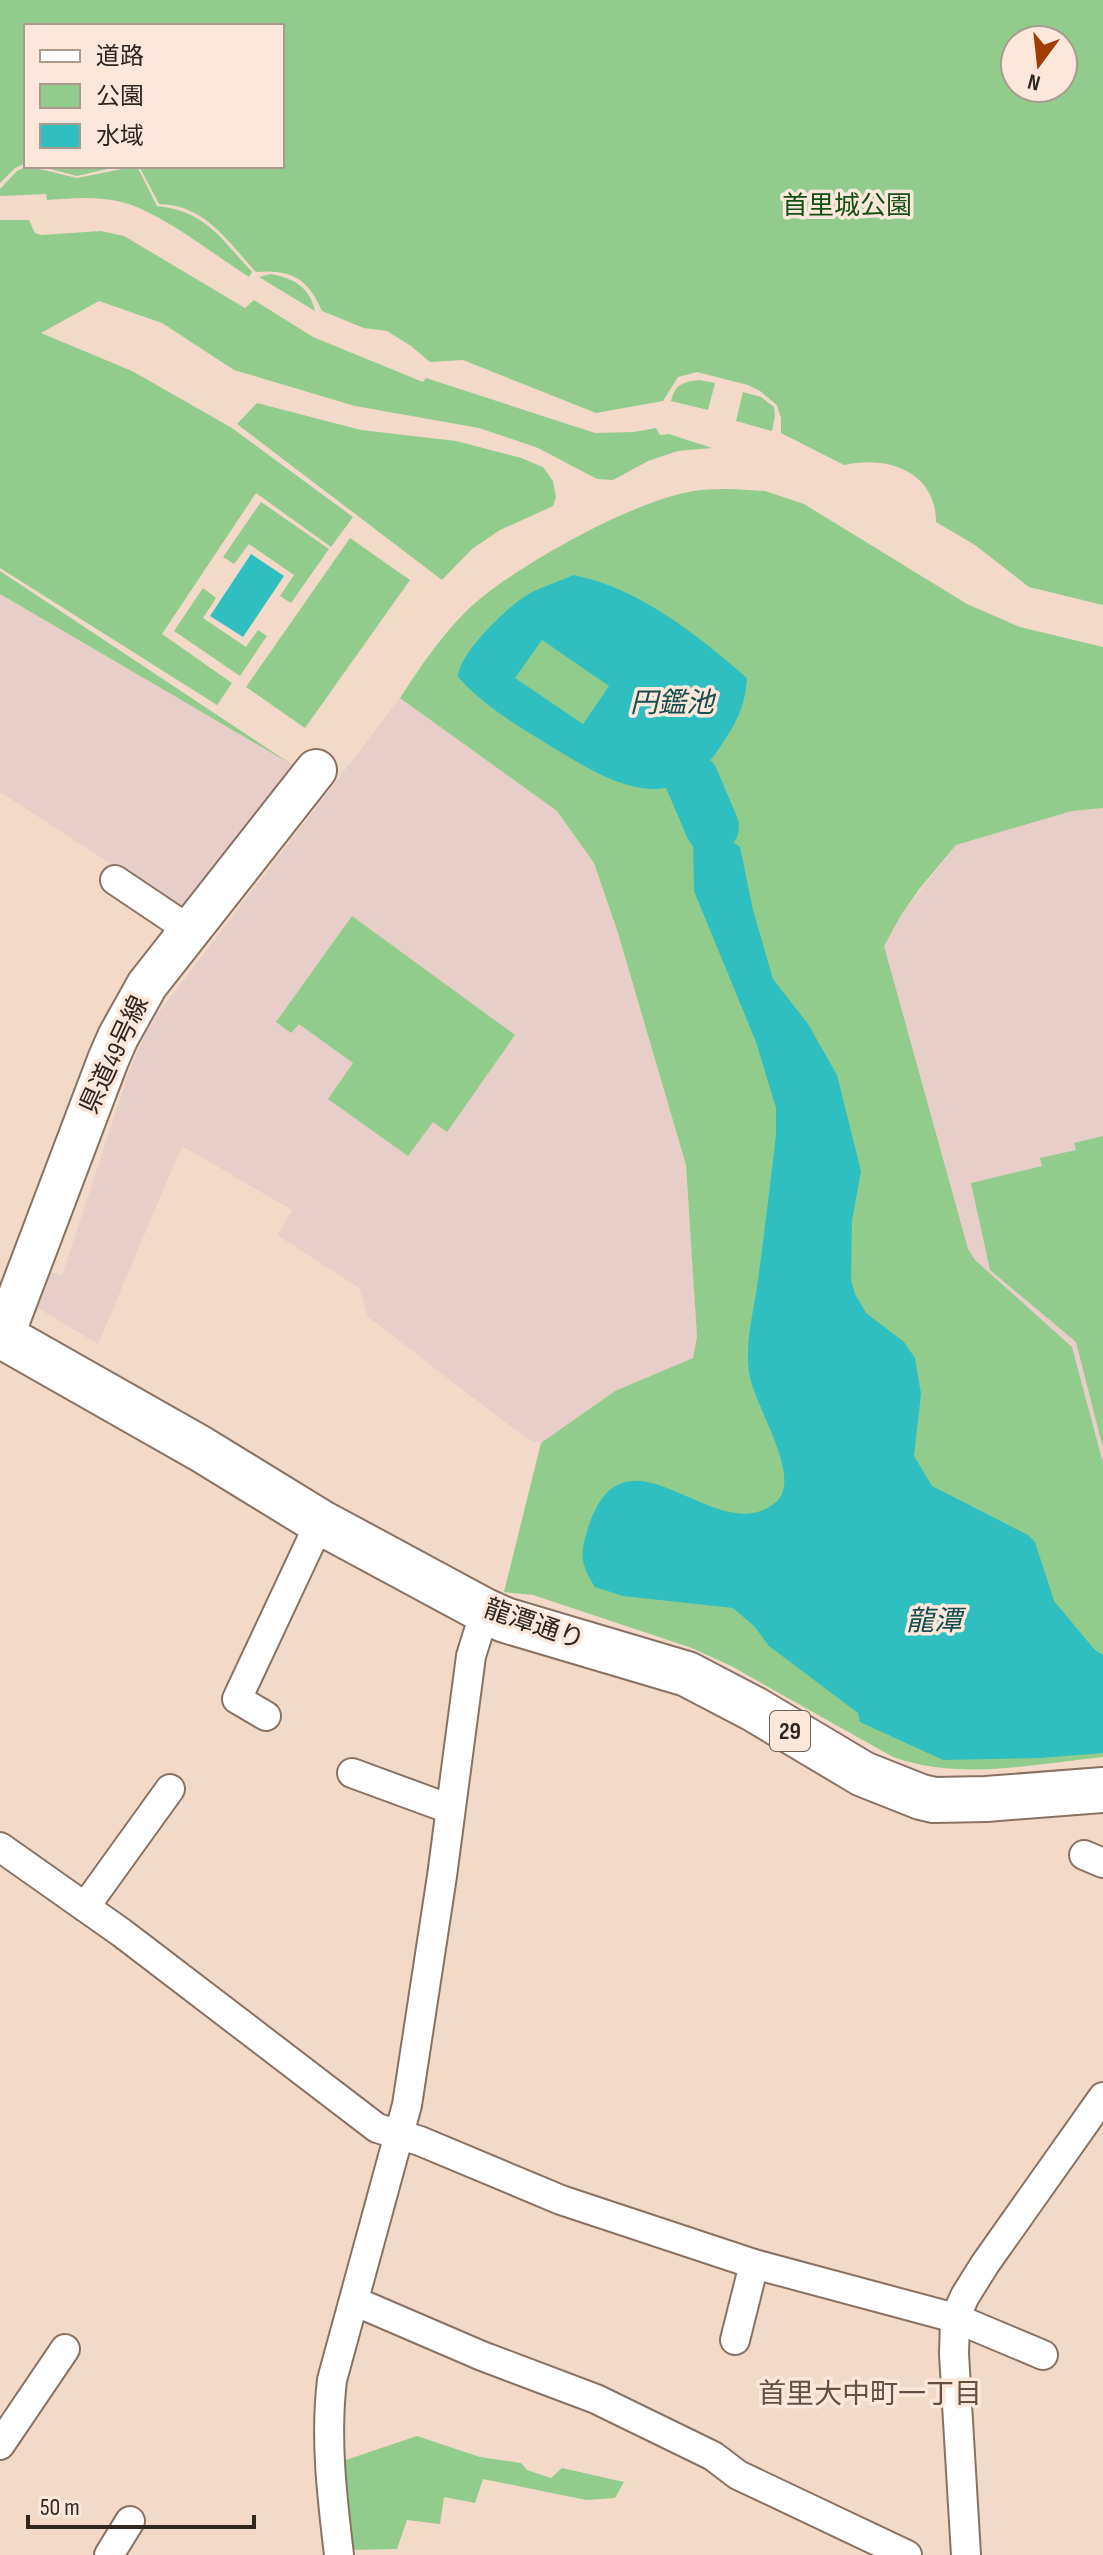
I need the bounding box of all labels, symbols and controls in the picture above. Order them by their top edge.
legend [24,24,284,168]
north arrow [999,24,1079,104]
text: 道路 [96,42,144,71]
text: N [1025,67,1043,96]
text: 公園 [96,82,144,111]
text: 水域 [96,122,144,151]
park label: 首里城公園 [782,191,912,222]
water label: 円鑑池 [630,687,717,720]
street label: 県道49号線 [74,991,156,1119]
street label: 龍潭通り [480,1593,588,1657]
water label: 龍潭 [906,1605,967,1638]
road number: 29 [770,1711,810,1751]
district label: 首里大中町一丁目 [758,2378,982,2411]
scale bar [28,2479,254,2529]
text: 50 m [40,2493,80,2522]

